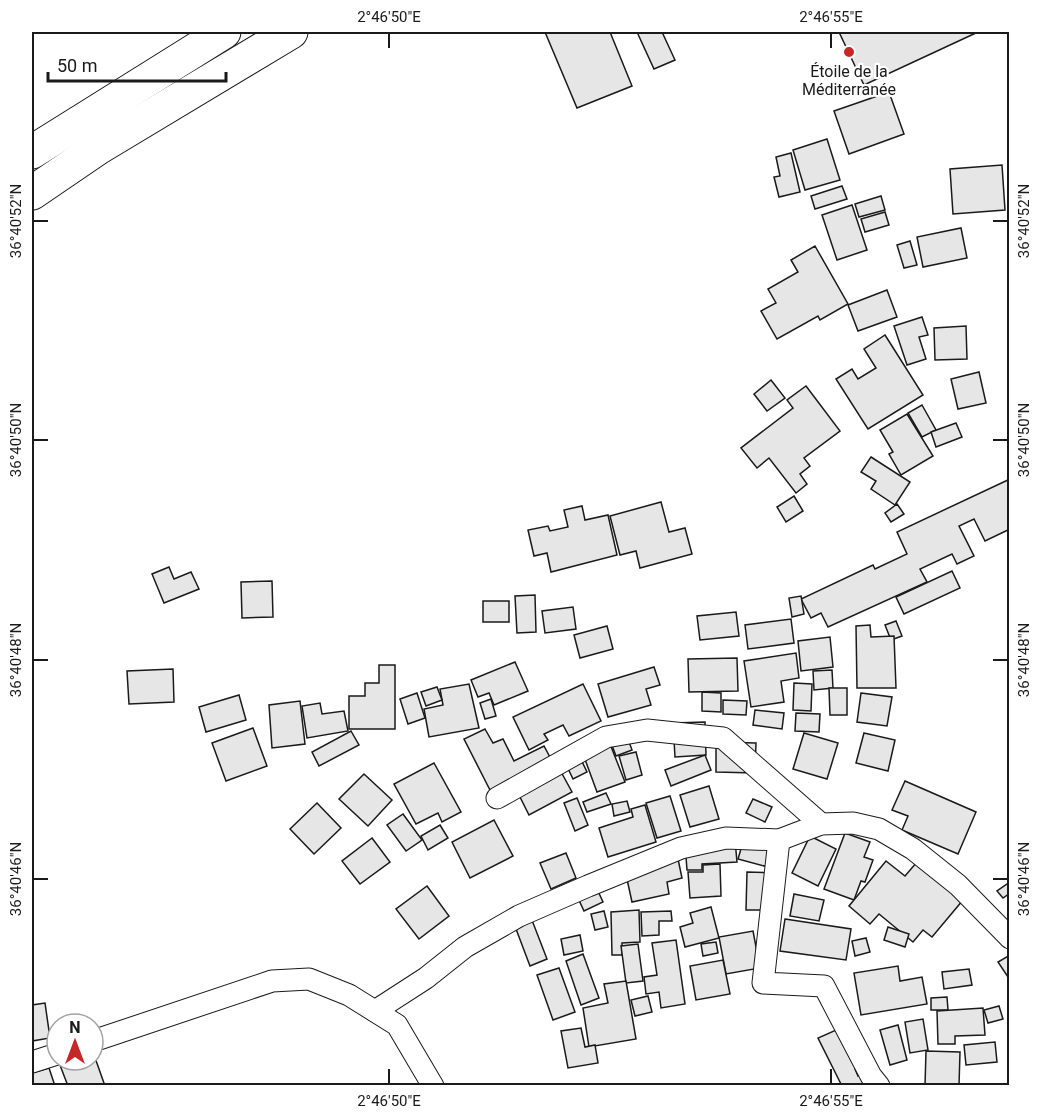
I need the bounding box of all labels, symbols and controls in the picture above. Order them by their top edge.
text: 2°46'50"E [357,8,421,26]
text: 2°46'55"E [799,8,863,26]
scale bar [48,45,226,83]
marker: Étoile de la Méditerranée [842,45,856,59]
text: 50 m [57,55,97,76]
place label: Étoile de la Méditerranée [802,62,896,99]
text: 36°40'52"N [7,184,25,258]
text: 36°40'52"N [1015,184,1033,258]
text: 36°40'50"N [7,403,25,477]
text: 36°40'50"N [1015,403,1033,477]
text: 36°40'48"N [7,623,25,697]
text: 36°40'48"N [1015,623,1033,697]
text: 36°40'46"N [7,842,25,916]
text: 36°40'46"N [1015,842,1033,916]
north arrow [45,1012,105,1072]
text: N [69,1018,81,1037]
text: 2°46'50"E [357,1092,421,1110]
text: 2°46'55"E [799,1092,863,1110]

